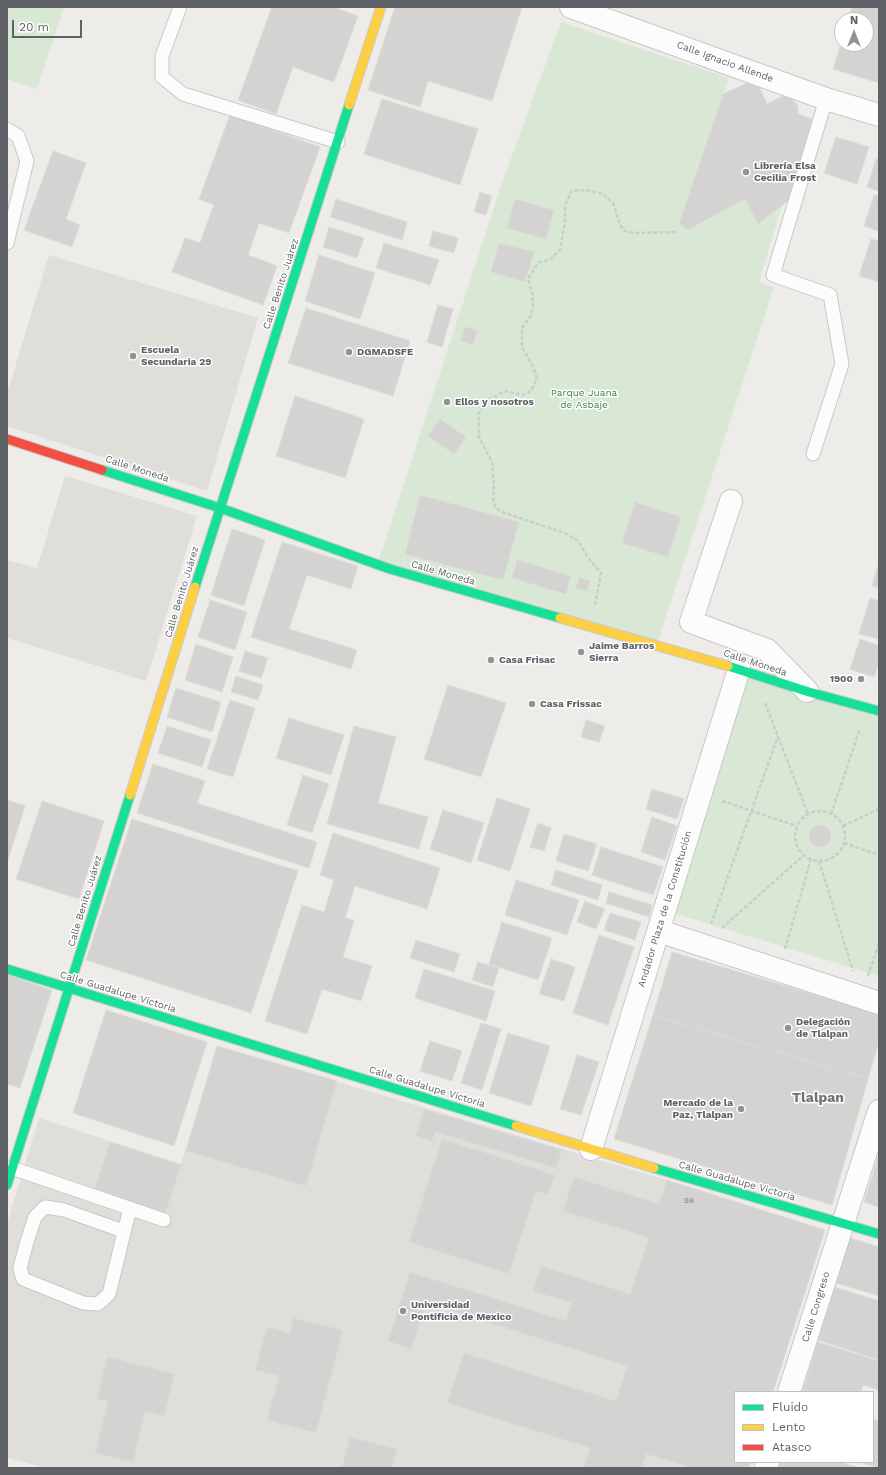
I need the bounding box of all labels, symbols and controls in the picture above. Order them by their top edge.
scale bar [14,12,84,38]
north arrow [834,12,874,52]
text: N [850,14,858,27]
text: 20 m [19,20,49,34]
street label: Calle Ignacio Allende [675,39,775,85]
place label: Librería Elsa Cecilia Frost [754,160,816,184]
marker: Librería Elsa Cecilia Frost [741,167,751,177]
street label: Calle Benito Juárez [261,237,301,331]
place label: Escuela Secundaria 29 [141,344,211,368]
place label: DGMADSFE [357,346,413,358]
marker: DGMADSFE [344,347,354,357]
marker: Escuela Secundaria 29 [128,351,138,361]
park label: Parque Juana de Asbaje [551,387,617,410]
place label: Ellos y nosotros [455,396,534,408]
marker: Ellos y nosotros [442,397,452,407]
street label: Calle Moneda [104,453,170,485]
street label: Calle Benito Juárez [162,545,202,639]
street label: Calle Moneda [410,558,476,588]
place label: Jaime Barros Sierra [589,640,654,664]
marker: Jaime Barros Sierra [576,647,586,657]
street label: Calle Moneda [722,647,788,679]
place label: Casa Frisac [499,654,555,666]
marker: Casa Frisac [486,655,496,665]
place label: 1900 [830,673,853,685]
marker: 1900 [856,674,866,684]
place label: Casa Frissac [540,698,602,710]
marker: Casa Frissac [527,699,537,709]
street label: Andador Plaza de la Constitución [635,829,695,989]
street label: Calle Benito Juárez [65,854,105,948]
street label: Calle Guadalupe Victoria [58,969,178,1015]
place label: Delegación de Tlalpan [796,1016,850,1040]
marker: Delegación de Tlalpan [783,1023,793,1033]
street label: Calle Guadalupe Victoria [367,1064,487,1110]
district label: Tlalpan [792,1090,844,1106]
place label: Mercado de la Paz, Tlalpan [663,1097,733,1120]
marker: Mercado de la Paz, Tlalpan [736,1104,746,1114]
street label: Calle Guadalupe Victoria [677,1159,797,1203]
house number: 98 [684,1196,694,1206]
street label: Calle Congreso [800,1270,832,1344]
place label: Universidad Pontificia de Mexico [411,1299,511,1322]
marker: Universidad Pontificia de Mexico [398,1306,408,1316]
legend [734,1391,874,1463]
text: Fluido [772,1400,808,1414]
text: Lento [772,1420,806,1434]
text: Atasco [772,1440,812,1454]

